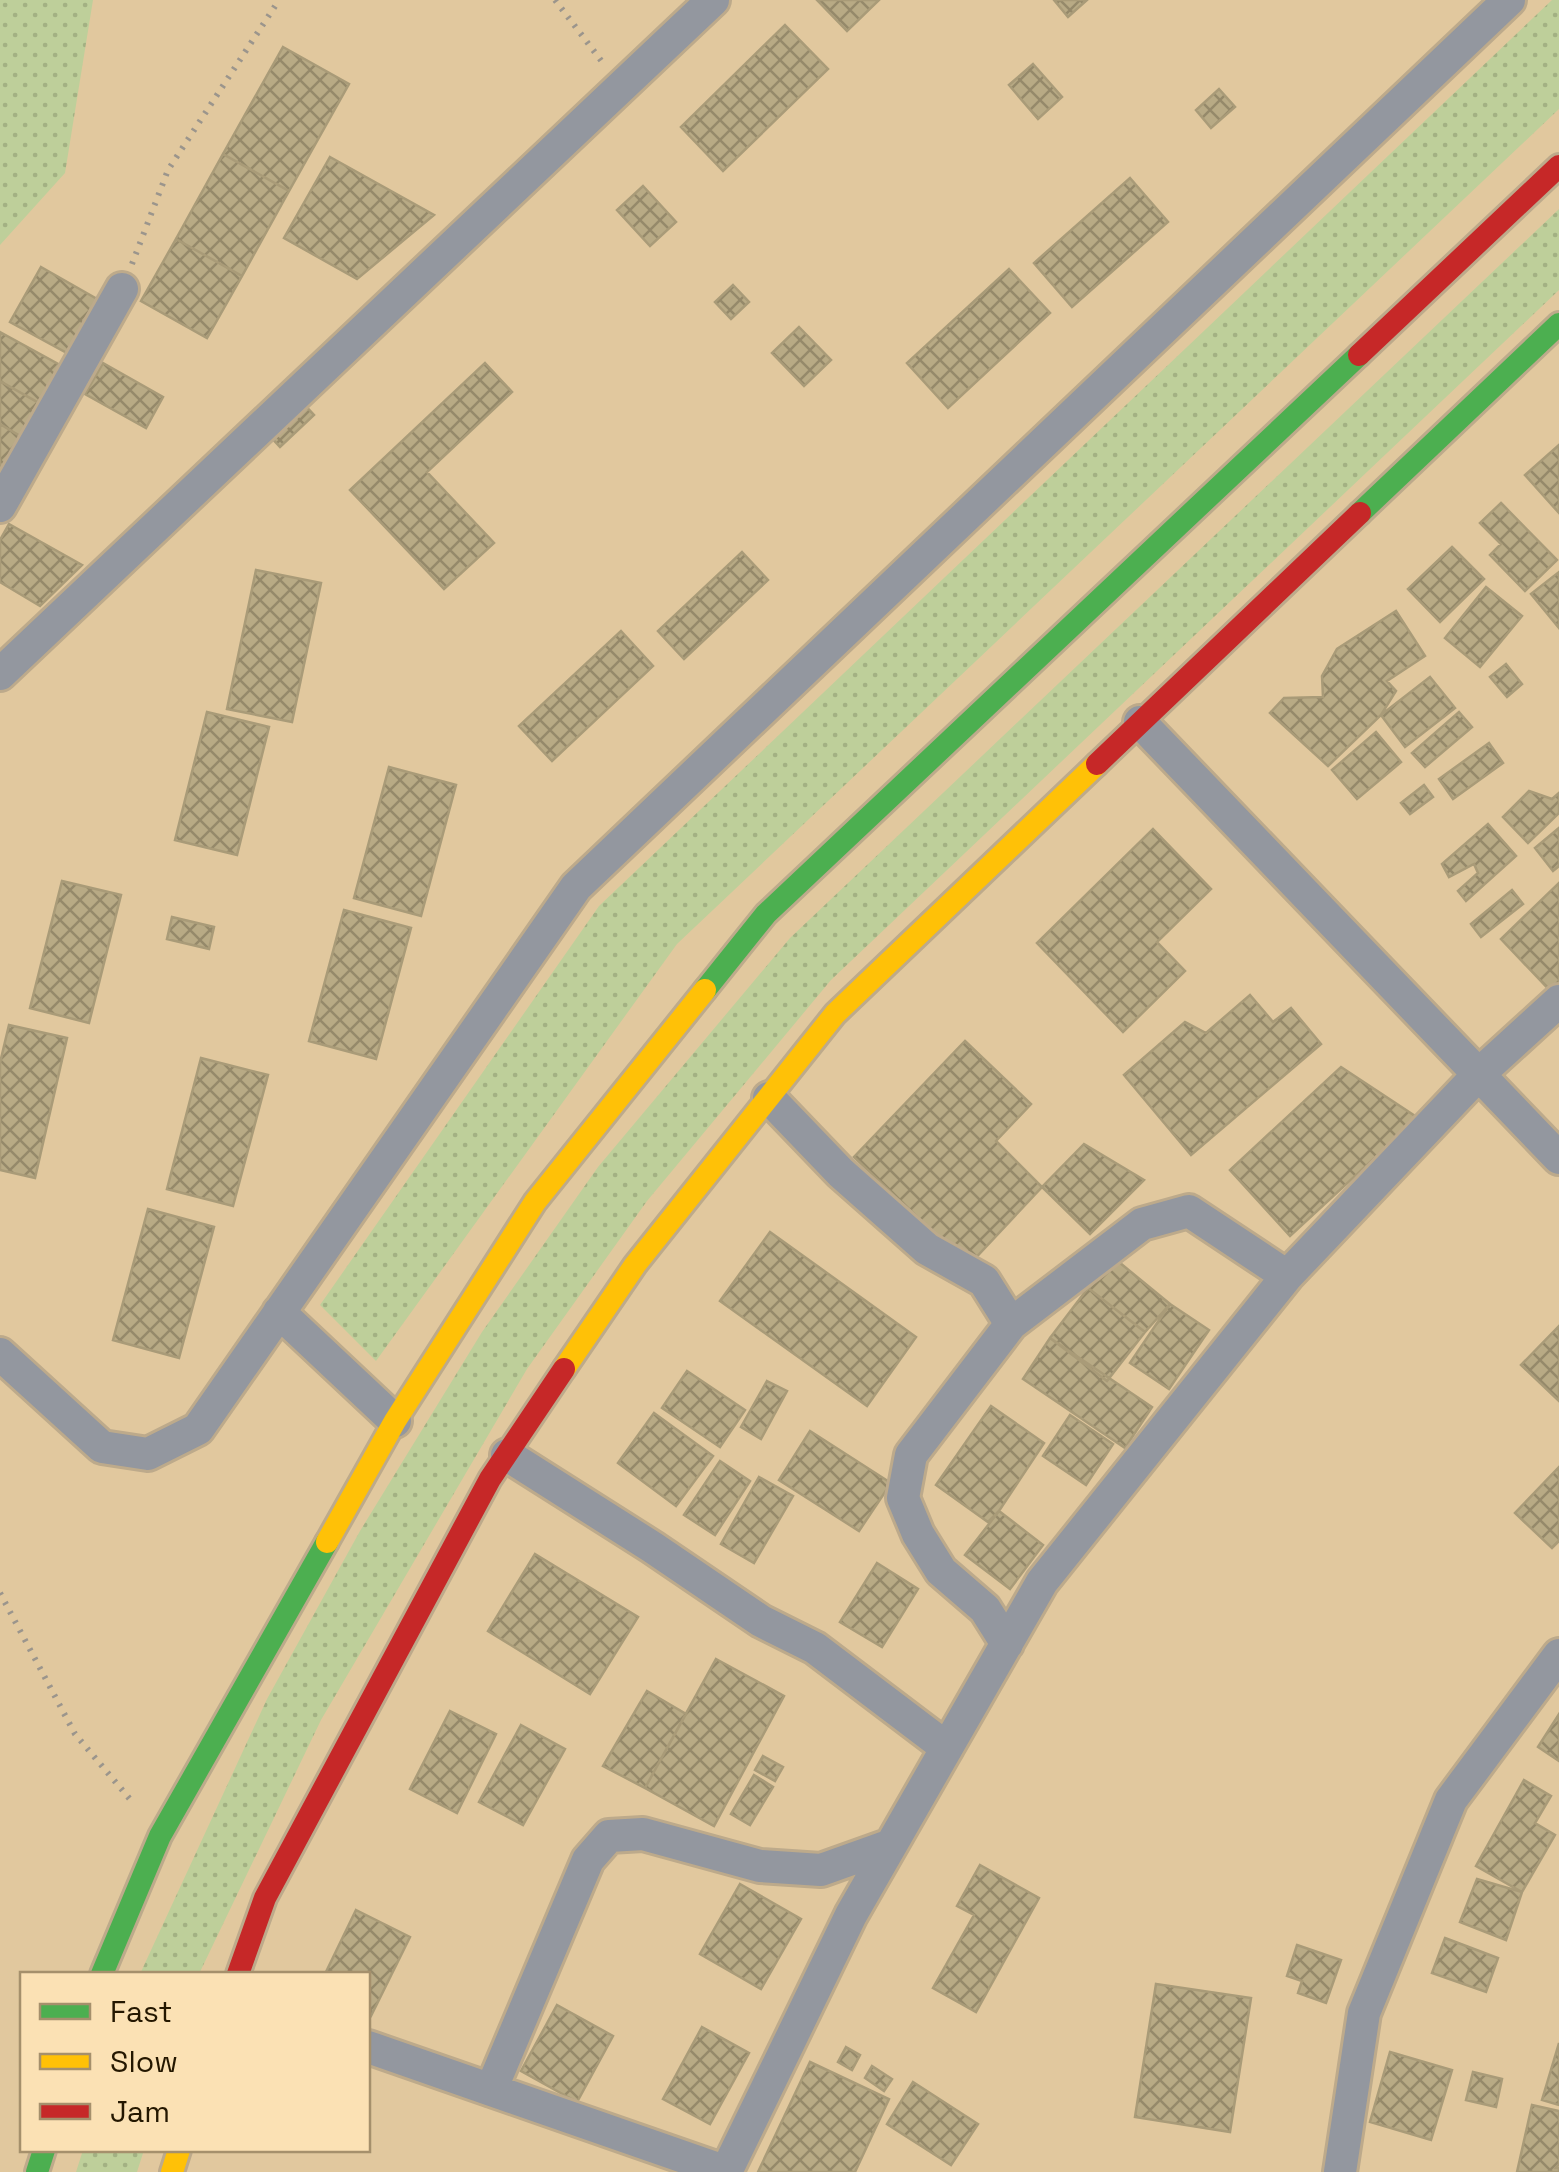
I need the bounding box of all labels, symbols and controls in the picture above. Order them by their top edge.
legend [20,1972,370,2152]
text: Fast [110,1992,172,2031]
text: Slow [110,2042,178,2081]
text: Jam [110,2092,170,2131]

